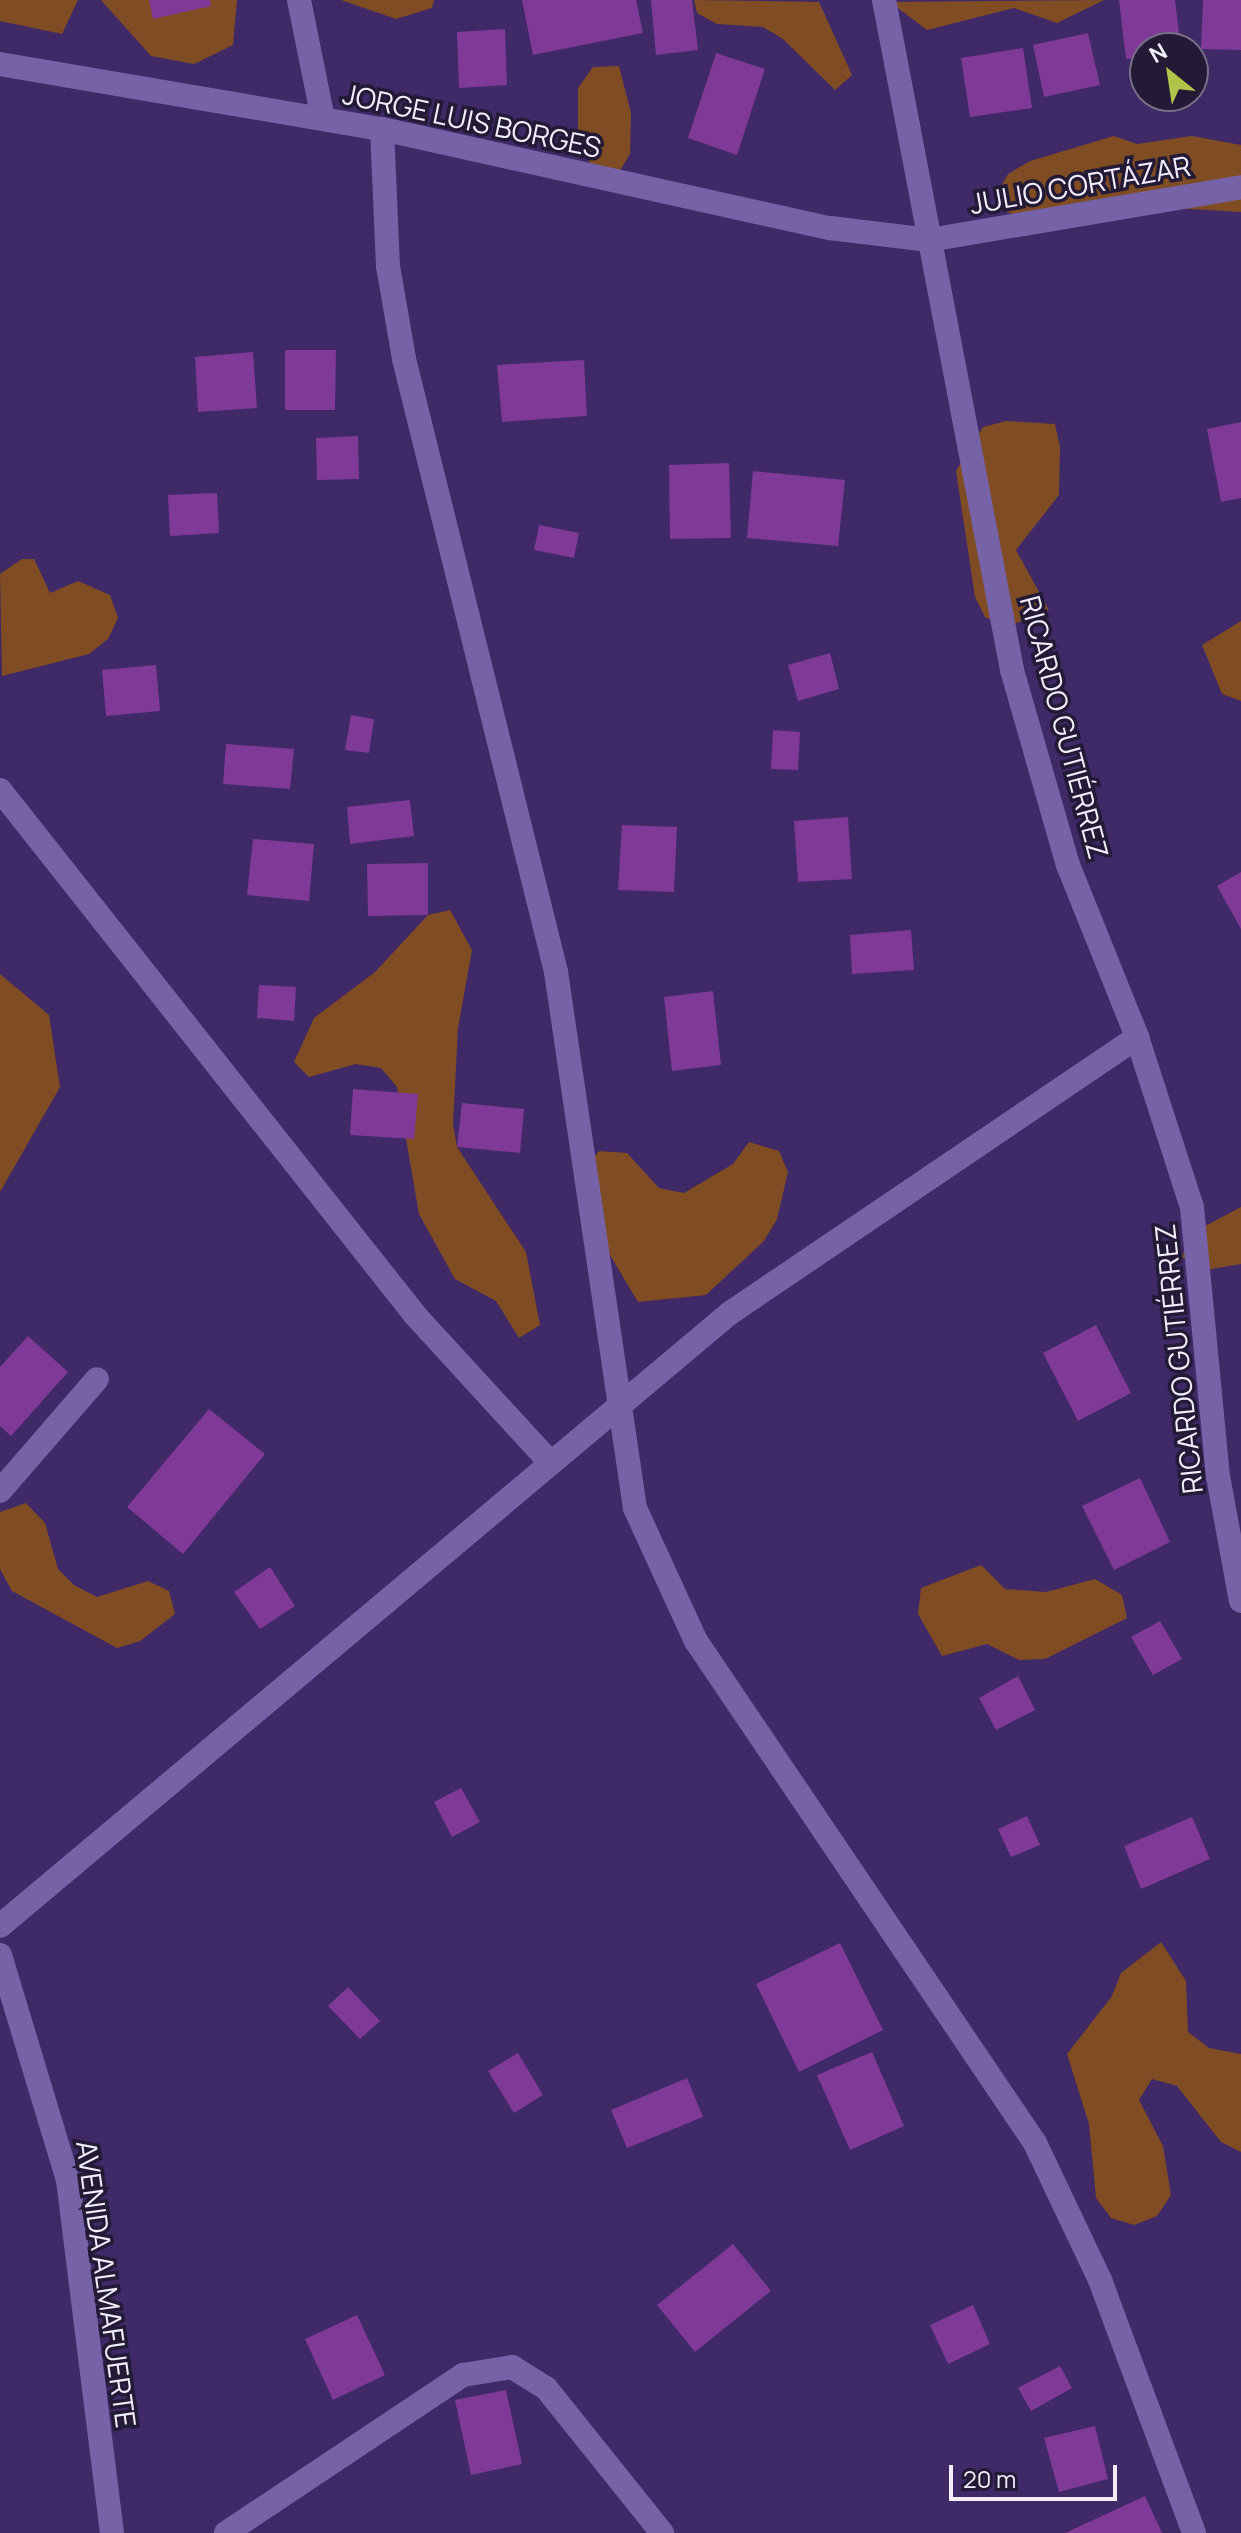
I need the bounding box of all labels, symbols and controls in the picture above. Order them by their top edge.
north arrow [1129,32,1209,112]
text: N [1144,36,1172,70]
street label: JORGE LUIS BORGES [340,76,604,164]
street label: JULIO CORTÁZAR [967,148,1193,220]
street label: RICARDO GUTIÉRREZ [1014,592,1116,862]
street label: RICARDO GUTIÉRREZ [1147,1223,1209,1495]
street label: AVENIDA ALMAFUERTE [70,2138,144,2430]
scale bar [953,2449,1121,2499]
text: 20 m [963,2462,1016,2495]

